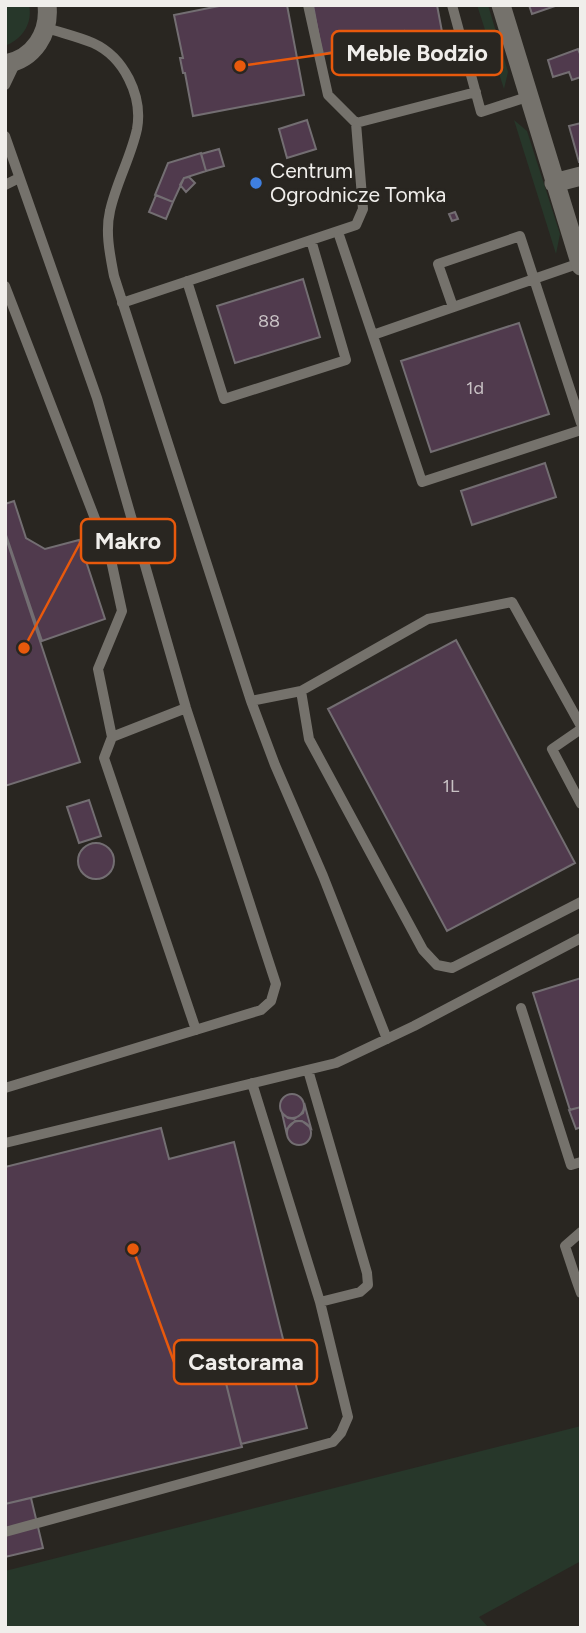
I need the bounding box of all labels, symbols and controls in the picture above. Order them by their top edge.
callout: Meble Bodzio [332,31,502,75]
text: Meble Bodzio [346,39,488,67]
place label: Centrum Ogrodnicze Tomka [270,158,446,207]
marker: Centrum Ogrodnicze Tomka [248,175,264,191]
house number: 88 [258,310,280,332]
house number: 1d [466,377,484,399]
callout: Makro [81,519,175,563]
text: Makro [95,527,161,555]
house number: 1L [443,775,460,797]
callout: Castorama [174,1340,317,1384]
text: Castorama [188,1348,304,1376]

